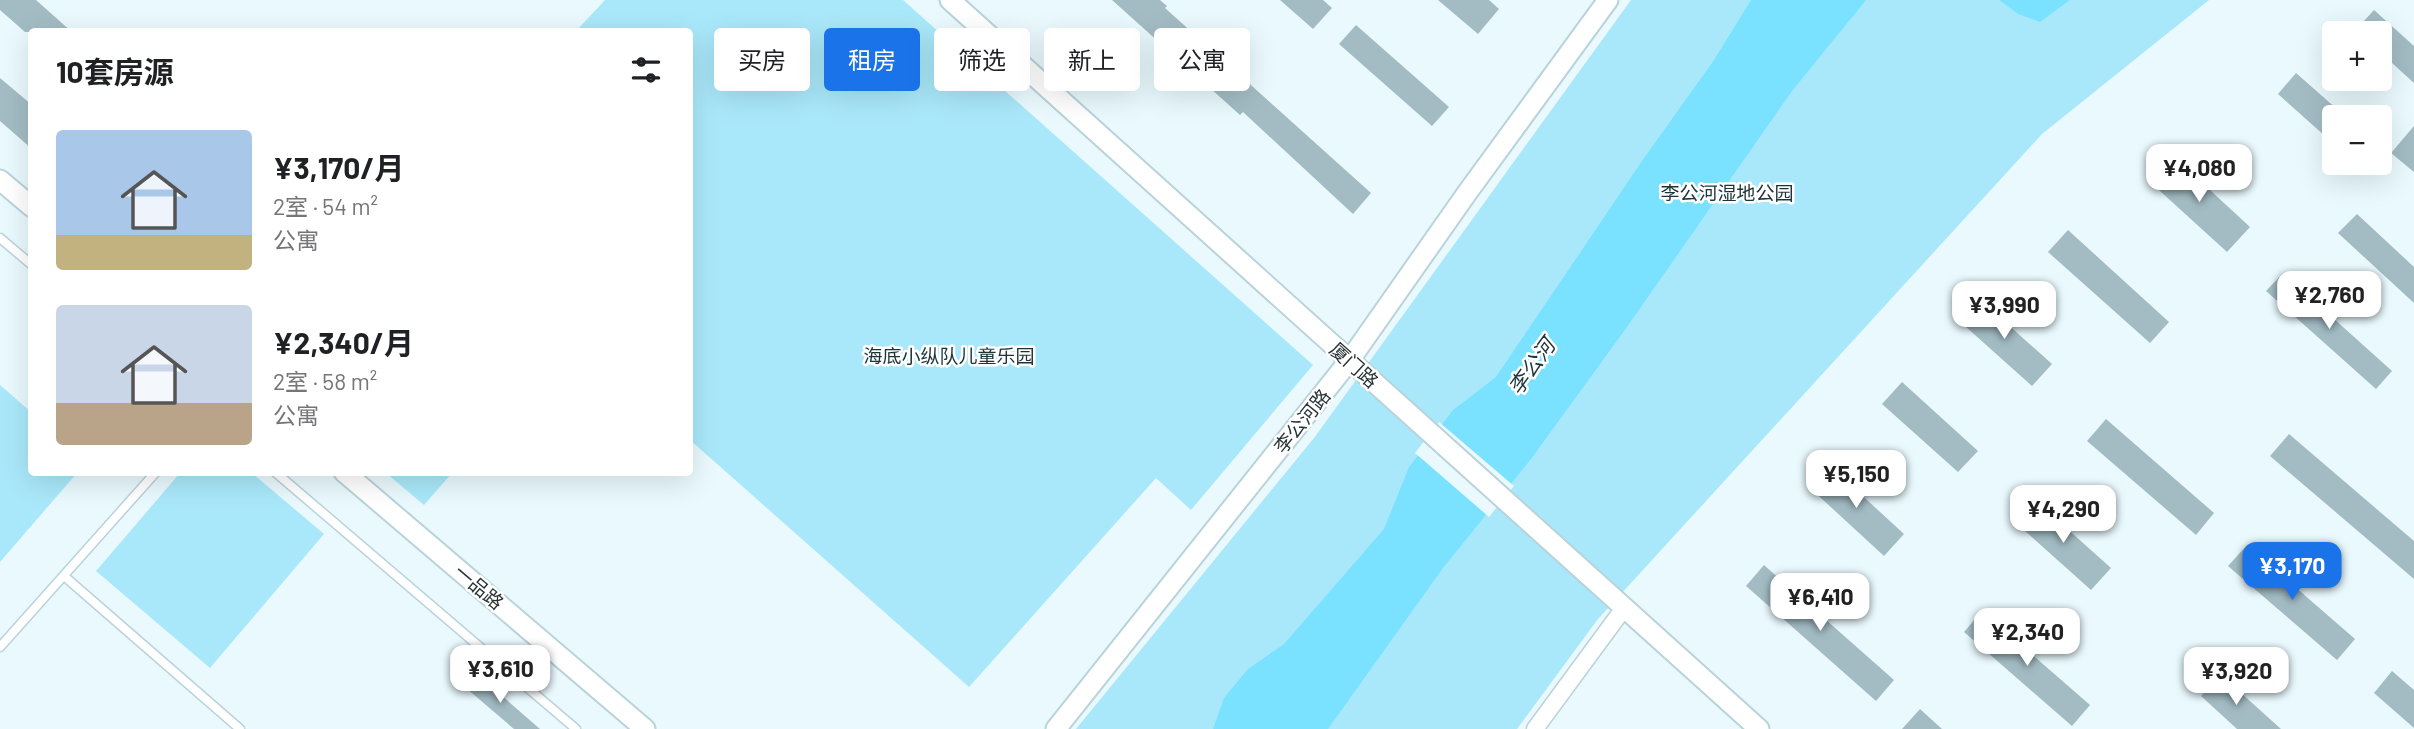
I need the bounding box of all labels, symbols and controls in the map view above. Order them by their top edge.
map controls [2322,21,2392,175]
button: + [2322,21,2392,91]
chip: 买房 [714,28,810,91]
chip: 租房 [824,28,920,91]
chip: 筛选 [934,28,1030,91]
chip: 新上 [1044,28,1140,91]
chip: 公寓 [1154,28,1250,91]
icon: filters [627,51,665,89]
text: 10套房源 [56,53,174,89]
button: − [2322,105,2392,175]
pin: ¥4,080 [2142,144,2256,204]
text: ¥3,170/月 [273,149,405,185]
text: ¥4,080 [2162,153,2236,181]
icon: home [112,158,196,242]
park label: 李公河湿地公园 [1660,181,1794,204]
text: 2室 · 54 m² [273,192,378,220]
text: 公寓 [273,226,319,254]
pin: ¥2,760 [2272,272,2386,331]
text: ¥2,760 [2293,280,2365,308]
pin: ¥3,990 [1947,282,2061,341]
text: ¥3,990 [1968,290,2040,318]
text: ¥2,340/月 [273,324,414,360]
water label: 李公河 [1502,330,1562,399]
icon: home [112,333,196,417]
street label: 厦门路 [1325,337,1383,392]
park label: 海底小纵队儿童乐园 [863,344,1035,367]
text: 2室 · 58 m² [273,367,377,395]
street label: 李公河路 [1269,384,1334,457]
text: 公寓 [273,401,319,429]
pin: ¥5,150 [1799,450,1913,510]
text: ¥5,150 [1822,459,1890,487]
pin: ¥4,290 [2006,486,2120,545]
text: ¥4,290 [2026,494,2100,522]
pin: ¥3,170 [2235,542,2349,602]
text: ¥3,170 [2259,551,2325,579]
street label: 一品路 [450,559,509,614]
pin: ¥6,410 [1763,574,1877,633]
text: ¥6,410 [1786,582,1854,610]
pin: ¥2,340 [1970,608,2084,668]
text: ¥2,340 [1990,617,2064,645]
pin: ¥3,610 [443,646,557,705]
pin: ¥3,920 [2179,648,2293,707]
text: ¥3,610 [466,654,534,682]
text: ¥3,920 [2200,656,2272,684]

